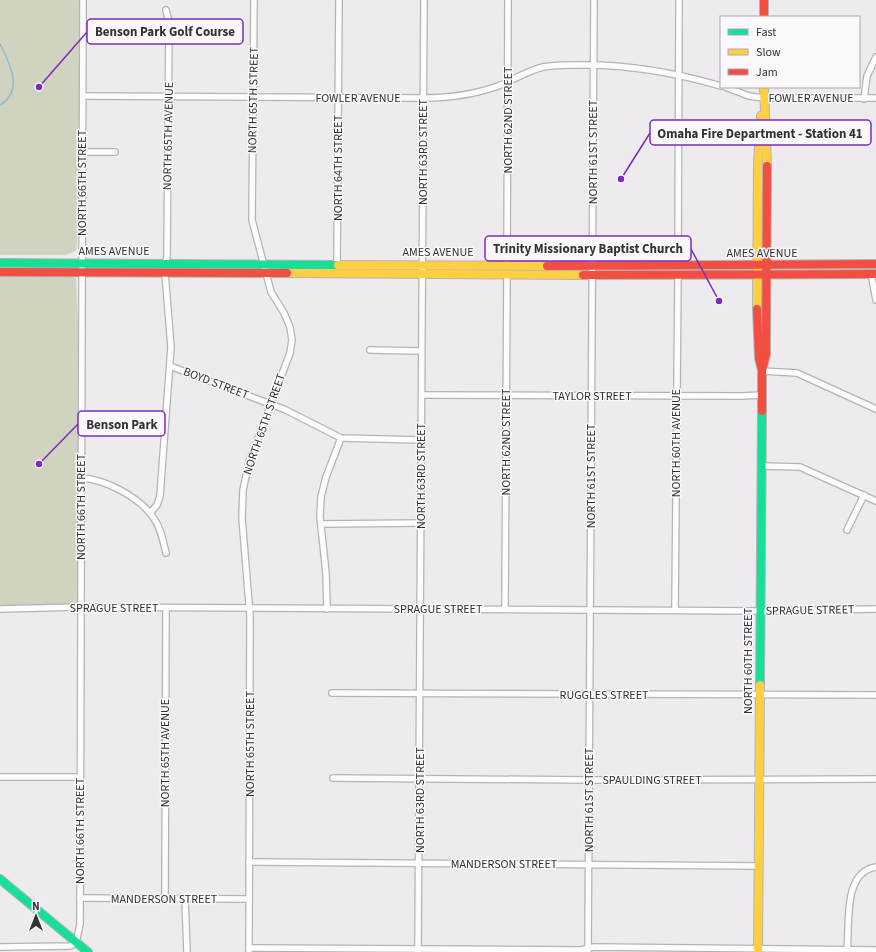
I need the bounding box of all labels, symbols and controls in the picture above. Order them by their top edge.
legend [720,16,860,88]
callout: Benson Park Golf Course [87,19,243,44]
text: Benson Park Golf Course [95,23,235,41]
text: Fast [756,24,776,41]
text: Slow [756,44,781,61]
street label: NORTH 65TH STREET [244,46,263,153]
text: Jam [756,64,778,81]
street label: NORTH 62ND STREET [500,66,517,174]
street label: NORTH 65TH AVENUE [159,82,178,190]
street label: FOWLER AVENUE [315,90,401,107]
street label: FOWLER AVENUE [768,90,854,107]
street label: NORTH 63RD STREET [415,98,432,205]
street label: NORTH 61ST STREET [585,99,602,204]
street label: NORTH 64TH STREET [330,114,347,221]
callout: Omaha Fire Department - Station 41 [650,120,871,145]
text: Omaha Fire Department - Station 41 [657,125,863,143]
street label: NORTH 66TH STREET [74,129,91,236]
callout: Trinity Missionary Baptist Church [485,236,691,261]
text: Trinity Missionary Baptist Church [493,240,683,258]
street label: AMES AVENUE [78,243,150,260]
street label: AMES AVENUE [402,244,474,261]
street label: AMES AVENUE [726,245,798,262]
street label: BOYD STREET [181,363,251,404]
street label: NORTH 65TH STREET [239,371,290,477]
street label: NORTH 62ND STREET [498,388,515,496]
street label: TAYLOR STREET [552,388,632,405]
street label: NORTH 60TH AVENUE [668,389,685,497]
callout: Benson Park [78,411,165,436]
text: Benson Park [86,416,159,434]
street label: NORTH 63RD STREET [413,422,430,529]
street label: NORTH 61ST STREET [583,423,600,528]
street label: NORTH 66TH STREET [73,453,90,560]
street label: SPRAGUE STREET [70,600,159,617]
street label: SPRAGUE STREET [394,601,483,618]
street label: SPRAGUE STREET [765,601,855,620]
street label: NORTH 60TH STREET [740,607,757,714]
street label: RUGGLES STREET [560,687,649,704]
street label: NORTH 65TH STREET [242,690,259,797]
street label: NORTH 65TH AVENUE [157,699,174,807]
street label: NORTH 63RD STREET [412,746,429,853]
street label: NORTH 61ST STREET [581,747,598,852]
street label: SPAULDING STREET [602,772,702,789]
street label: NORTH 66TH STREET [72,777,89,884]
street label: MANDERSON STREET [451,856,558,873]
street label: MANDERSON STREET [111,891,218,908]
north arrow [16,896,56,936]
text: N [32,899,40,914]

